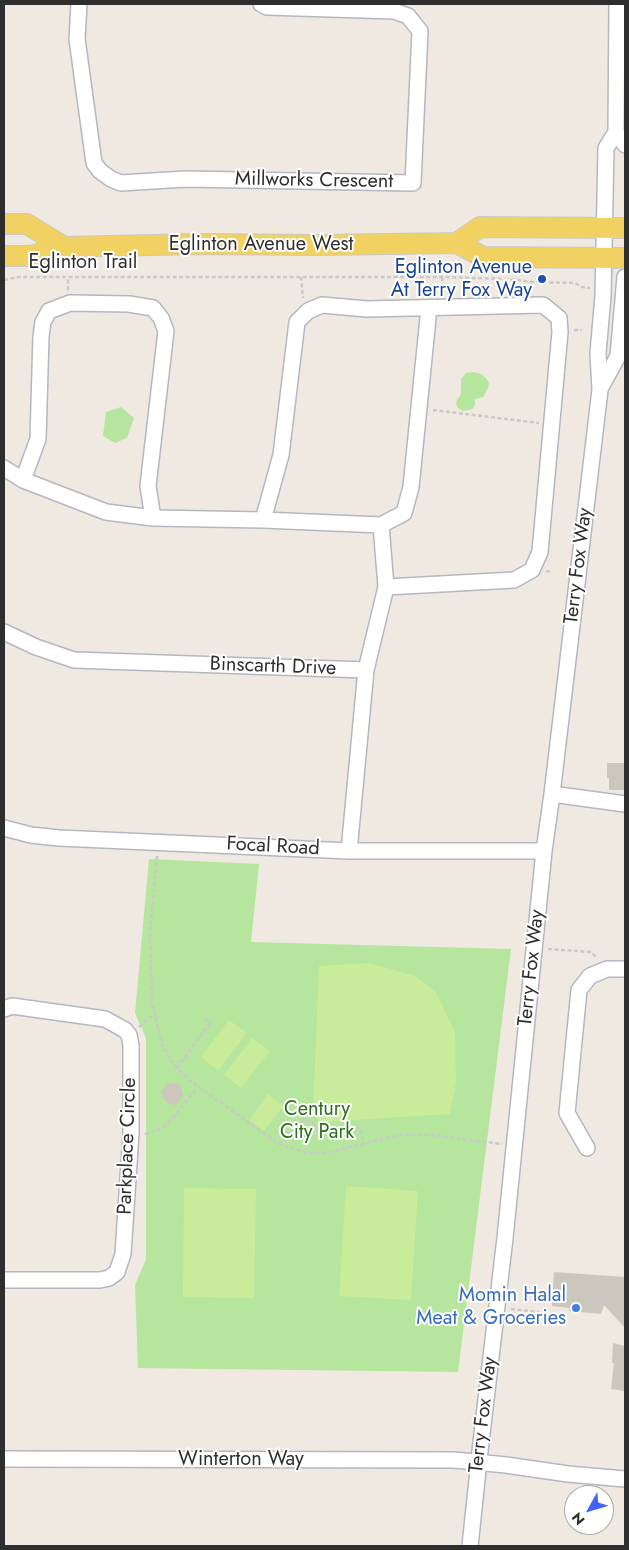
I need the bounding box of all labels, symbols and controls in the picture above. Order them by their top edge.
street label: Millworks Crescent [235,168,393,194]
street label: Eglinton Avenue West [169,233,353,257]
street label: Eglinton Trail [29,251,137,275]
place label: Eglinton Avenue At Terry Fox Way [391,256,532,303]
marker: Eglinton Avenue At Terry Fox Way [536,273,548,285]
street label: Terry Fox Way [560,506,598,626]
street label: Binscarth Drive [209,653,337,681]
street label: Focal Road [226,833,320,861]
street label: Terry Fox Way [514,908,550,1028]
street label: Parkplace Circle [114,1077,142,1215]
park label: Century City Park [280,1098,354,1145]
place label: Momin Halal Meat & Groceries [416,1284,566,1331]
marker: Momin Halal Meat & Groceries [570,1302,582,1314]
street label: Terry Fox Way [465,1355,503,1475]
street label: Winterton Way [178,1448,304,1472]
north arrow [564,1485,614,1535]
text: N [567,1508,589,1529]

